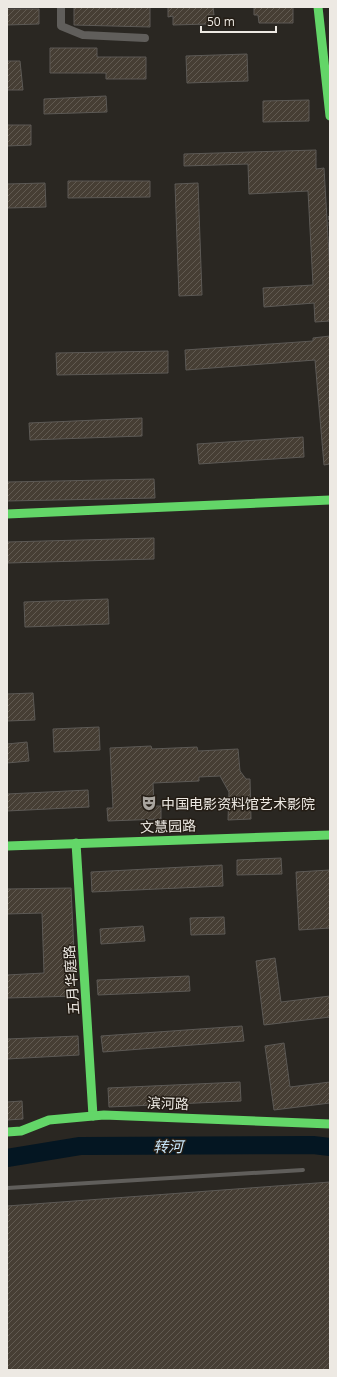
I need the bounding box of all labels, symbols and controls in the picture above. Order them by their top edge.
scale bar [201,8,276,34]
text: 50 m [207,13,235,30]
theatre icon: 中国电影资料馆艺术影院 [140,794,158,812]
place label: 中国电影资料馆艺术影院 [161,794,315,813]
street label: 文慧园路 [140,816,196,836]
street label: 五月华庭路 [59,944,83,1016]
street label: 滨河路 [147,1093,189,1113]
water label: 转河 [153,1136,186,1156]

